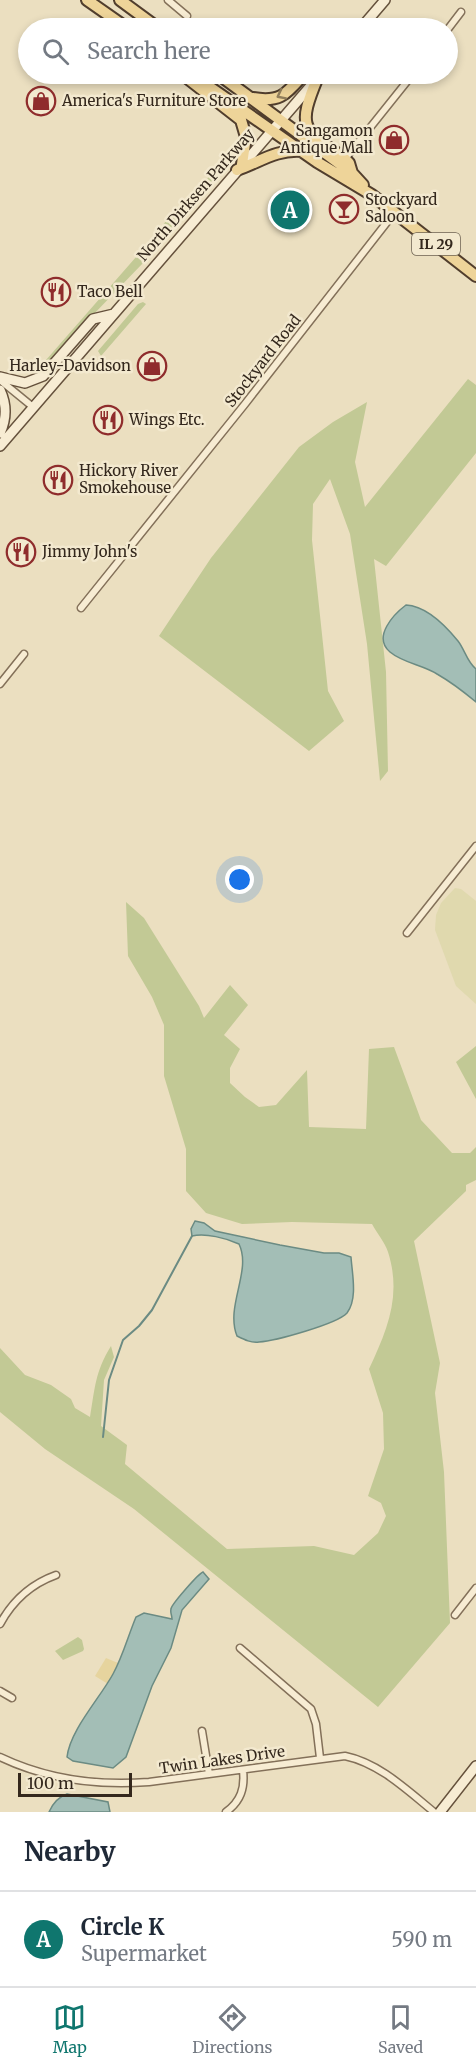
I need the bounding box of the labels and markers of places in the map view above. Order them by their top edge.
shop icon: America's Furniture Store [25,85,57,117]
place label: America's Furniture Store [61,91,246,110]
place label: Sangamon Antique Mall [279,121,373,157]
shop icon: Sangamon Antique Mall [378,124,410,156]
pin: A [270,188,310,232]
place label: Stockyard Saloon [365,190,437,226]
bar icon: Stockyard Saloon [328,193,360,225]
restaurant icon: Taco Bell [40,276,72,308]
place label: Taco Bell [77,282,143,301]
shop icon: Harley-Davidson [136,350,168,382]
place label: Harley-Davidson [9,356,131,375]
restaurant icon: Wings Etc. [92,404,124,436]
place label: Wings Etc. [128,410,205,429]
place label: Hickory River Smokehouse [79,461,179,497]
restaurant icon: Hickory River Smokehouse [42,464,74,496]
restaurant icon: Jimmy John's [5,536,37,568]
place label: Jimmy John's [41,542,137,561]

